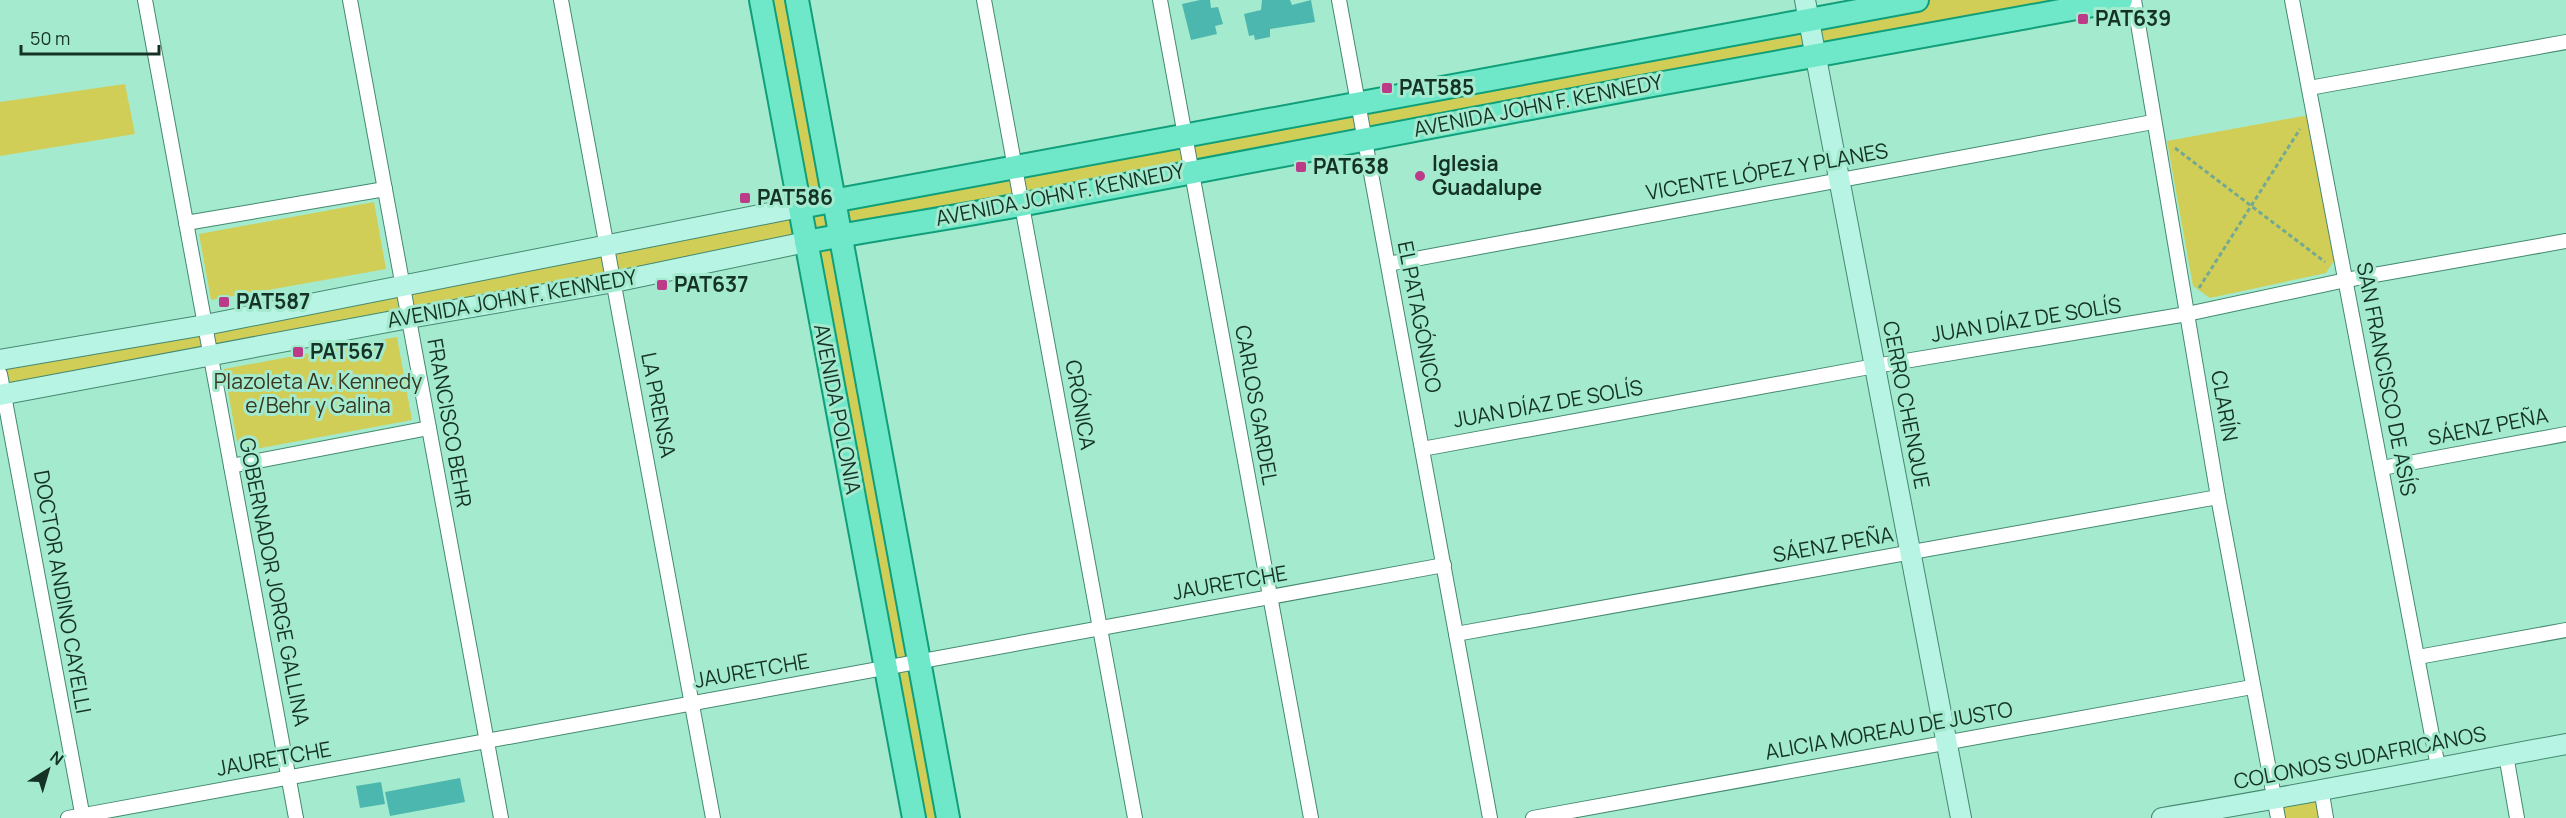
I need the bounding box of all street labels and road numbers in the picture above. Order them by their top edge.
street label: AVENIDA JOHN F. KENNEDY [1411,67,1665,143]
street label: VICENTE LÓPEZ Y PLANES [1644,136,1890,206]
street label: AVENIDA JOHN F. KENNEDY [933,156,1187,232]
street label: EL PATAGÓNICO [1392,239,1448,395]
street label: SAN FRANCISCO DE ASÍS [2351,260,2423,498]
street label: AVENIDA JOHN F. KENNEDY [385,262,639,334]
street label: JUAN DÍAZ DE SOLÍS [1929,290,2123,348]
street label: CERRO CHENQUE [1877,318,1937,491]
street label: AVENIDA POLONIA [808,321,868,496]
street label: CARLOS GARDEL [1229,323,1285,487]
street label: FRANCISCO BEHR [421,336,479,510]
street label: LA PRENSA [635,350,683,460]
street label: CRÓNICA [1059,358,1103,452]
street label: CLARÍN [2205,368,2245,444]
street label: JUAN DÍAZ DE SOLÍS [1451,373,1645,433]
street label: SÁENZ PEÑA [2425,401,2550,451]
street label: GOBERNADOR JORGE GALLINA [233,435,317,728]
street label: DOCTOR ANDINO CAYELLI [28,468,98,716]
street label: SÁENZ PEÑA [1770,520,1895,568]
street label: JAURETCHE [1170,558,1289,606]
street label: JAURETCHE [692,646,811,694]
street label: ALICIA MOREAU DE JUSTO [1763,694,2015,766]
street label: COLONOS SUDAFRICANOS [2231,719,2488,795]
street label: JAURETCHE [214,734,333,782]

